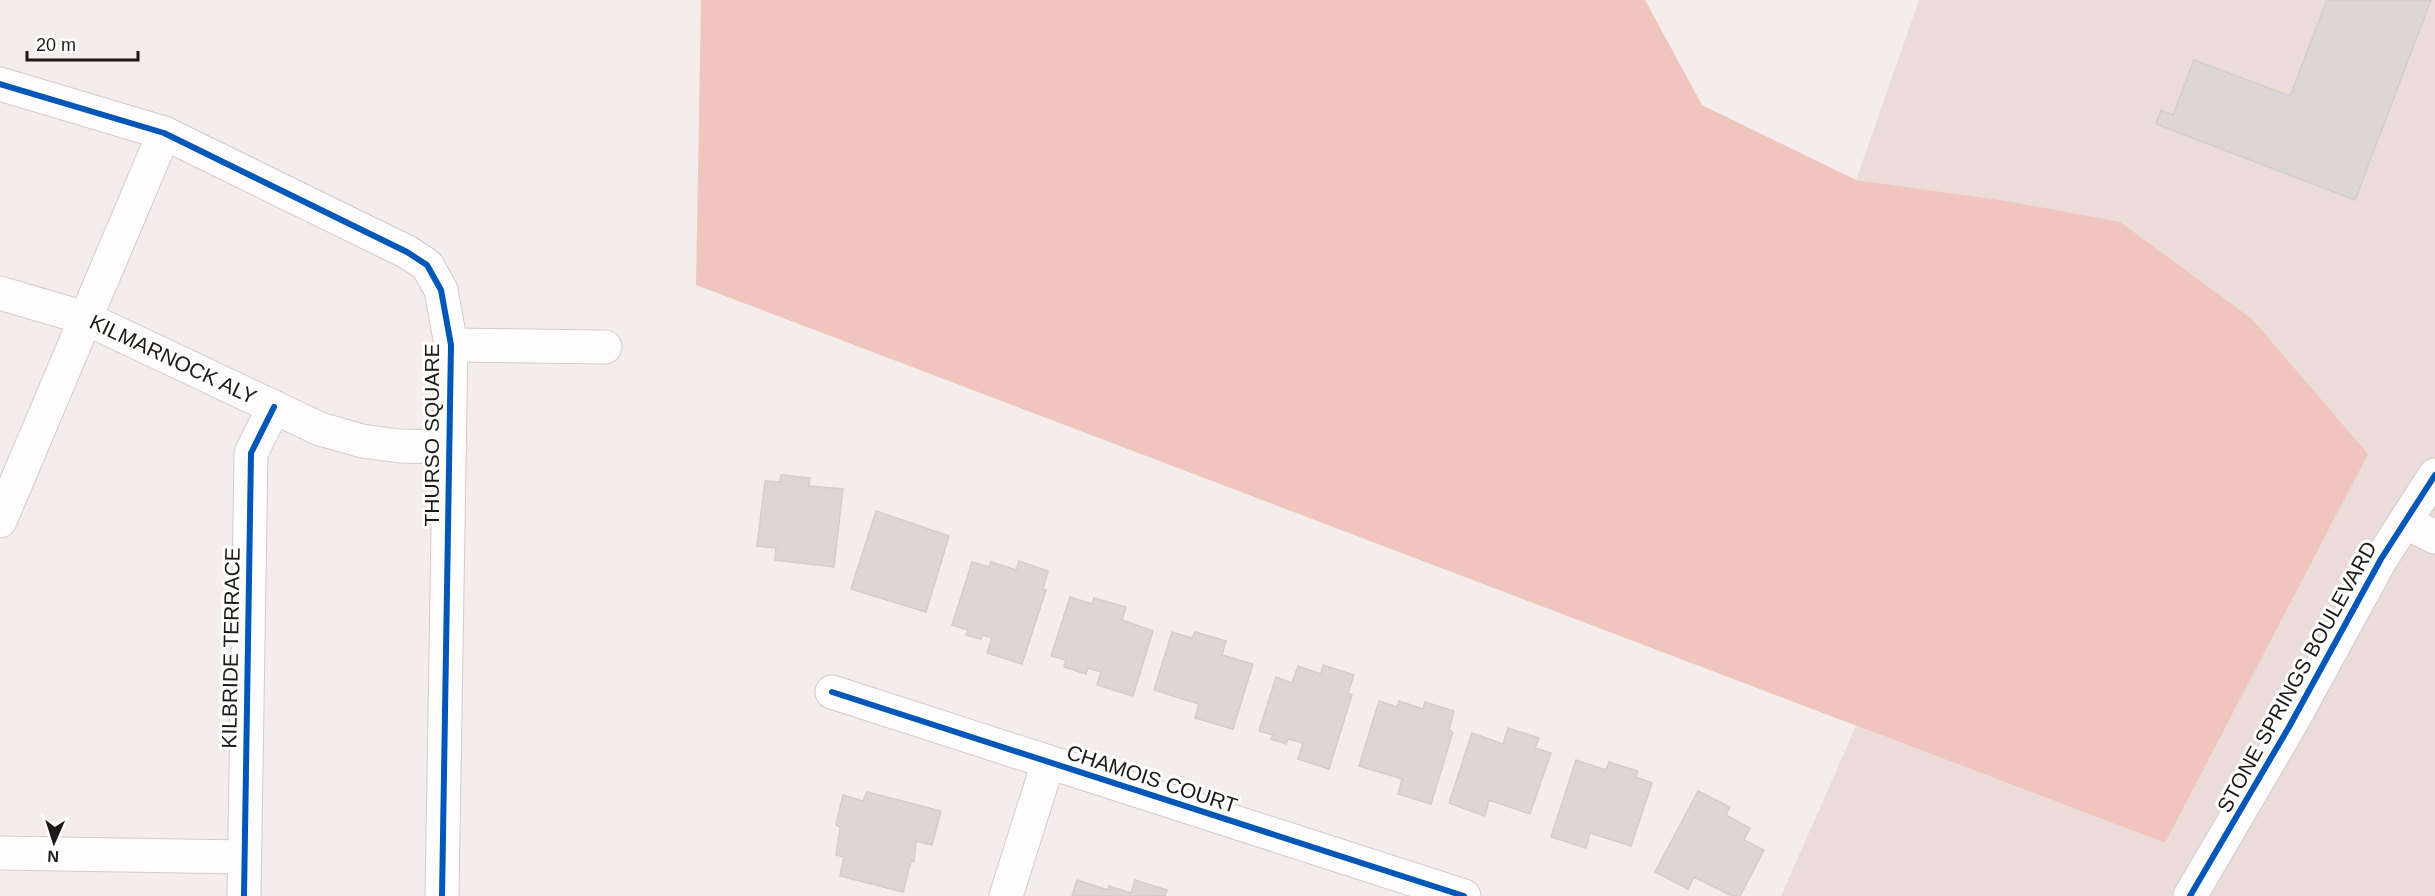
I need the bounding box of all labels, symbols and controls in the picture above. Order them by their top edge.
scale bar [27,24,138,62]
text: 20 m [36,35,76,55]
street label: KILMARNOCK ALY [86,310,260,408]
street label: THURSO SQUARE [420,343,443,527]
street label: STONE SPRINGS BOULEVARD [2212,537,2381,816]
street label: KILBRIDE TERRACE [217,547,244,749]
street label: CHAMOIS COURT [1064,740,1241,817]
north arrow [24,812,84,872]
text: N [47,848,59,865]

